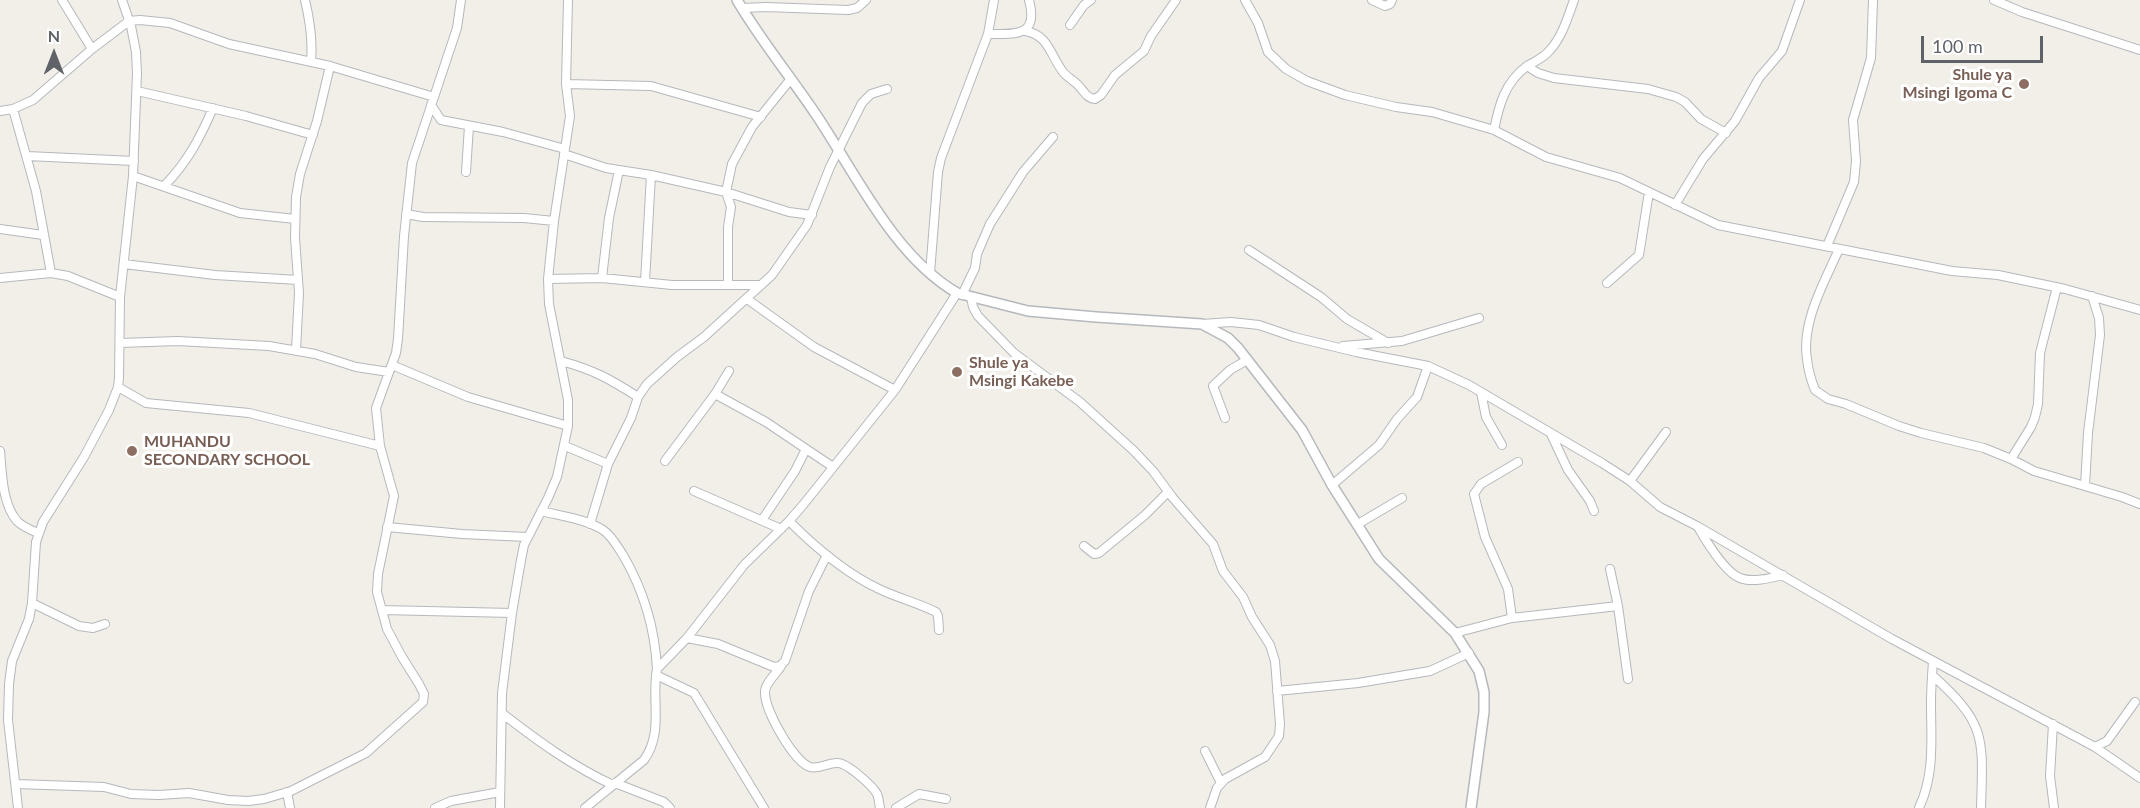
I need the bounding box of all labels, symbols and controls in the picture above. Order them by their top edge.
north arrow [24,24,84,84]
scale bar [1924,24,2046,62]
text: N [48,26,60,45]
text: 100 m [1932,35,1983,57]
place label: Shule ya Msingi Igoma C [1903,65,2012,103]
marker: Shule ya Msingi Igoma C [2017,77,2031,91]
place label: Shule ya Msingi Kakebe [969,353,1074,391]
marker: Shule ya Msingi Kakebe [950,365,964,379]
place label: MUHANDU SECONDARY SCHOOL [144,432,310,470]
marker: MUHANDU SECONDARY SCHOOL [125,444,139,458]

